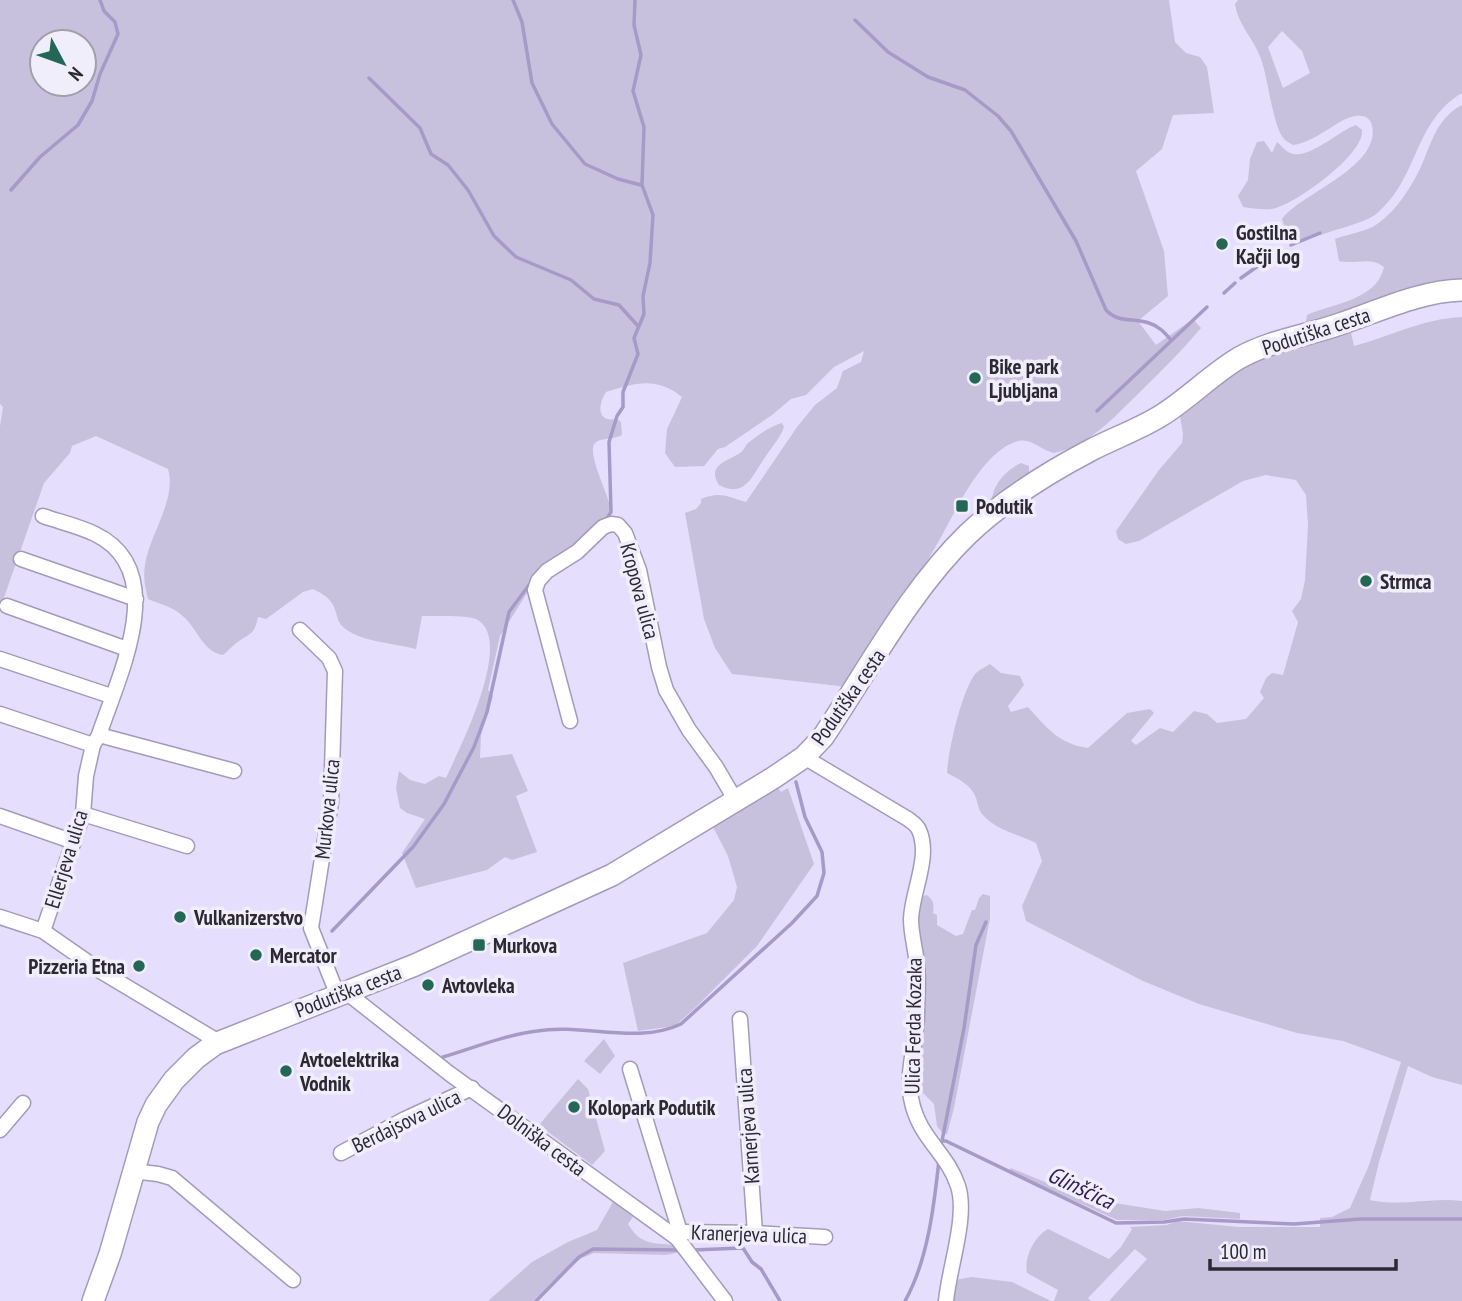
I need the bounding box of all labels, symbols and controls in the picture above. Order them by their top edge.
north arrow [28,28,98,98]
text: N [63,62,88,86]
place label: Gostilna Kačji log [1236,219,1300,270]
marker: Gostilna Kačji log [1214,236,1230,252]
street label: Podutiška cesta [1259,301,1373,361]
place label: Bike park Ljubljana [989,353,1059,404]
marker: Bike park Ljubljana [967,370,983,386]
place label: Podutik [976,493,1033,520]
marker: Podutik [954,498,970,514]
street label: Kropova ulica [614,540,666,642]
place label: Strmca [1380,568,1432,595]
marker: Strmca [1358,573,1374,589]
street label: Podutiška cesta [805,644,891,750]
street label: Murkova ulica [308,758,346,860]
street label: Ellerjeva ulica [38,807,94,911]
place label: Vulkanizerstvo [193,904,303,931]
marker: Vulkanizerstvo [172,909,188,925]
place label: Murkova [493,932,557,959]
marker: Murkova [471,937,487,953]
place label: Mercator [270,942,338,969]
marker: Mercator [248,947,264,963]
place label: Pizzeria Etna [28,953,125,980]
street label: Ulica Ferda Kozaka [898,957,928,1095]
marker: Pizzeria Etna [131,958,147,974]
street label: Podutiška cesta [291,958,405,1024]
place label: Avtovleka [441,972,515,999]
marker: Avtovleka [420,977,436,993]
place label: Avtoelektrika Vodnik [299,1046,399,1097]
marker: Avtoelektrika Vodnik [278,1063,294,1079]
street label: Karnerjeva ulica [730,1067,766,1185]
street label: Berdajsova ulica [347,1083,465,1159]
place label: Kolopark Podutik [588,1094,716,1121]
street label: Dolniška cesta [492,1098,592,1182]
marker: Kolopark Podutik [566,1099,582,1115]
water label: Glinščica [1043,1159,1121,1216]
street label: Kranerjeva ulica [691,1218,807,1250]
scale bar [1210,1228,1396,1272]
text: 100 m [1220,1238,1266,1265]

